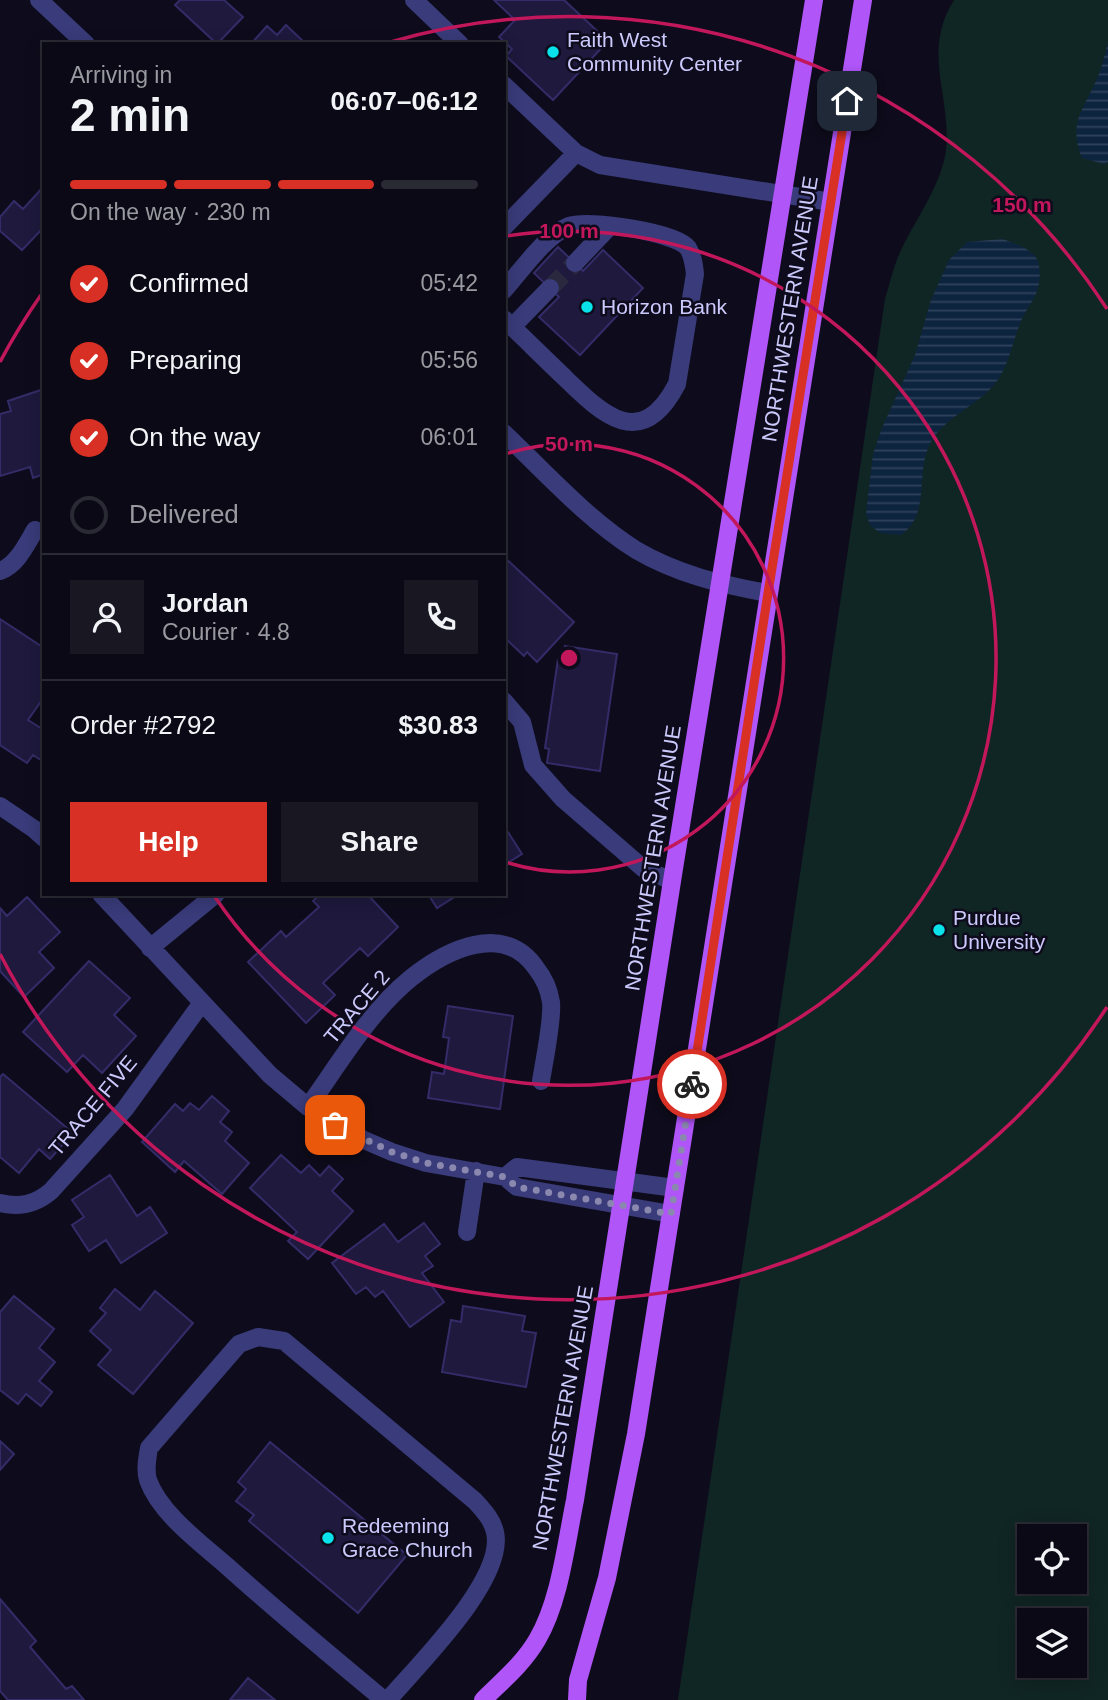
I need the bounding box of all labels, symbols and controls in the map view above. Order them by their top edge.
place label: Faith West Community Center [567,28,742,75]
marker: Faith West Community Center [545,44,561,60]
text: Arriving in [70,62,172,88]
pin [817,71,877,131]
icon: home [828,82,866,120]
text: 06:07–06:12 [331,86,478,116]
text: 2 min [70,89,190,141]
street label: NORTHWESTERN AVENUE [757,174,822,443]
text: 150 m [992,193,1052,216]
text: On the way · 230 m [70,199,271,225]
text: 100 m [539,219,599,242]
icon: check [70,265,108,303]
text: Confirmed [129,268,249,298]
text: 05:42 [420,270,478,296]
place label: Horizon Bank [601,295,728,318]
marker: Horizon Bank [579,299,595,315]
icon: check [70,342,108,380]
text: Preparing [129,345,242,375]
text: 05:56 [420,347,478,373]
icon: check [70,419,108,457]
text: On the way [129,422,261,452]
text: 06:01 [420,424,478,450]
text: 50 m [545,432,593,455]
text: Delivered [129,499,239,529]
button: person [70,580,144,654]
button: phone [404,580,478,654]
text: Jordan [162,588,249,618]
text: Courier · 4.8 [162,619,290,645]
centre of rings [557,646,581,670]
text: Order #2792 [70,710,216,740]
text: $30.83 [398,710,478,740]
street label: NORTHWESTERN AVENUE [620,723,685,992]
button: Help [70,802,267,882]
button: Share [281,802,478,882]
place label: Purdue University [953,906,1046,953]
marker: Purdue University [931,922,947,938]
street label: TRACE 2 [319,965,394,1048]
courier [657,1049,727,1119]
street label: TRACE FIVE [44,1051,141,1160]
icon: bike [673,1065,711,1103]
pin [305,1095,365,1155]
icon: bag [316,1106,354,1144]
street label: NORTHWESTERN AVENUE [528,1284,597,1552]
place label: Redeeming Grace Church [342,1514,473,1561]
map controls [1017,1524,1087,1678]
button: locate [1017,1524,1087,1594]
marker: Redeeming Grace Church [320,1530,336,1546]
button: layers [1017,1608,1087,1678]

